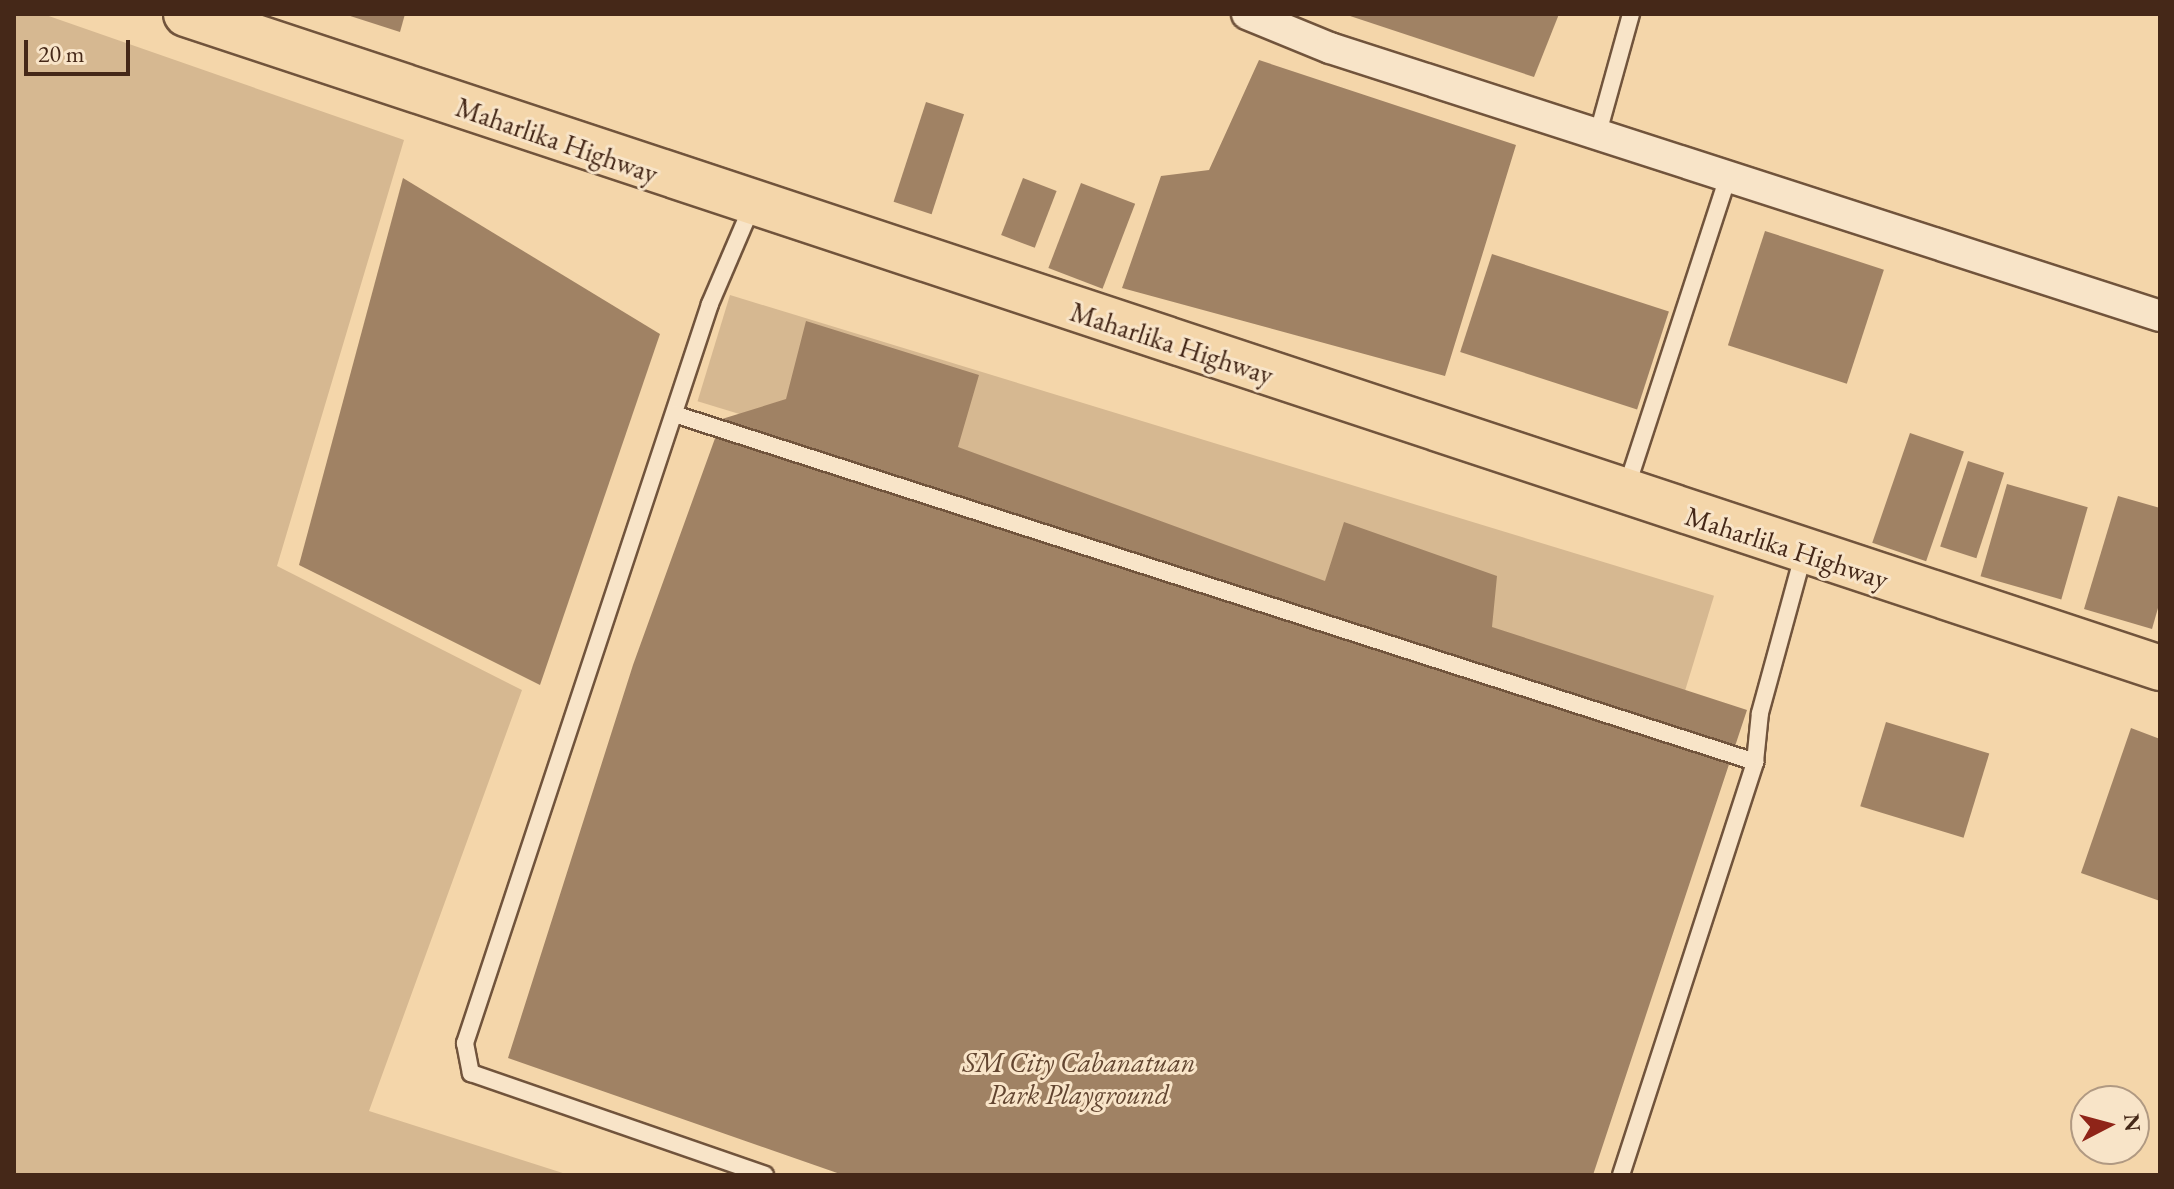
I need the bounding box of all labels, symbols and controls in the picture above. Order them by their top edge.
scale bar [28,24,134,74]
text: 20 m [38,38,85,69]
street label: Maharlika Highway [451,90,663,190]
street label: Maharlika Highway [1066,294,1278,392]
street label: Maharlika Highway [1681,498,1893,596]
park label: SM City Cabanatuan Park Playground [963,1045,1195,1111]
north arrow [2070,1085,2150,1165]
text: N [2117,1112,2148,1133]

